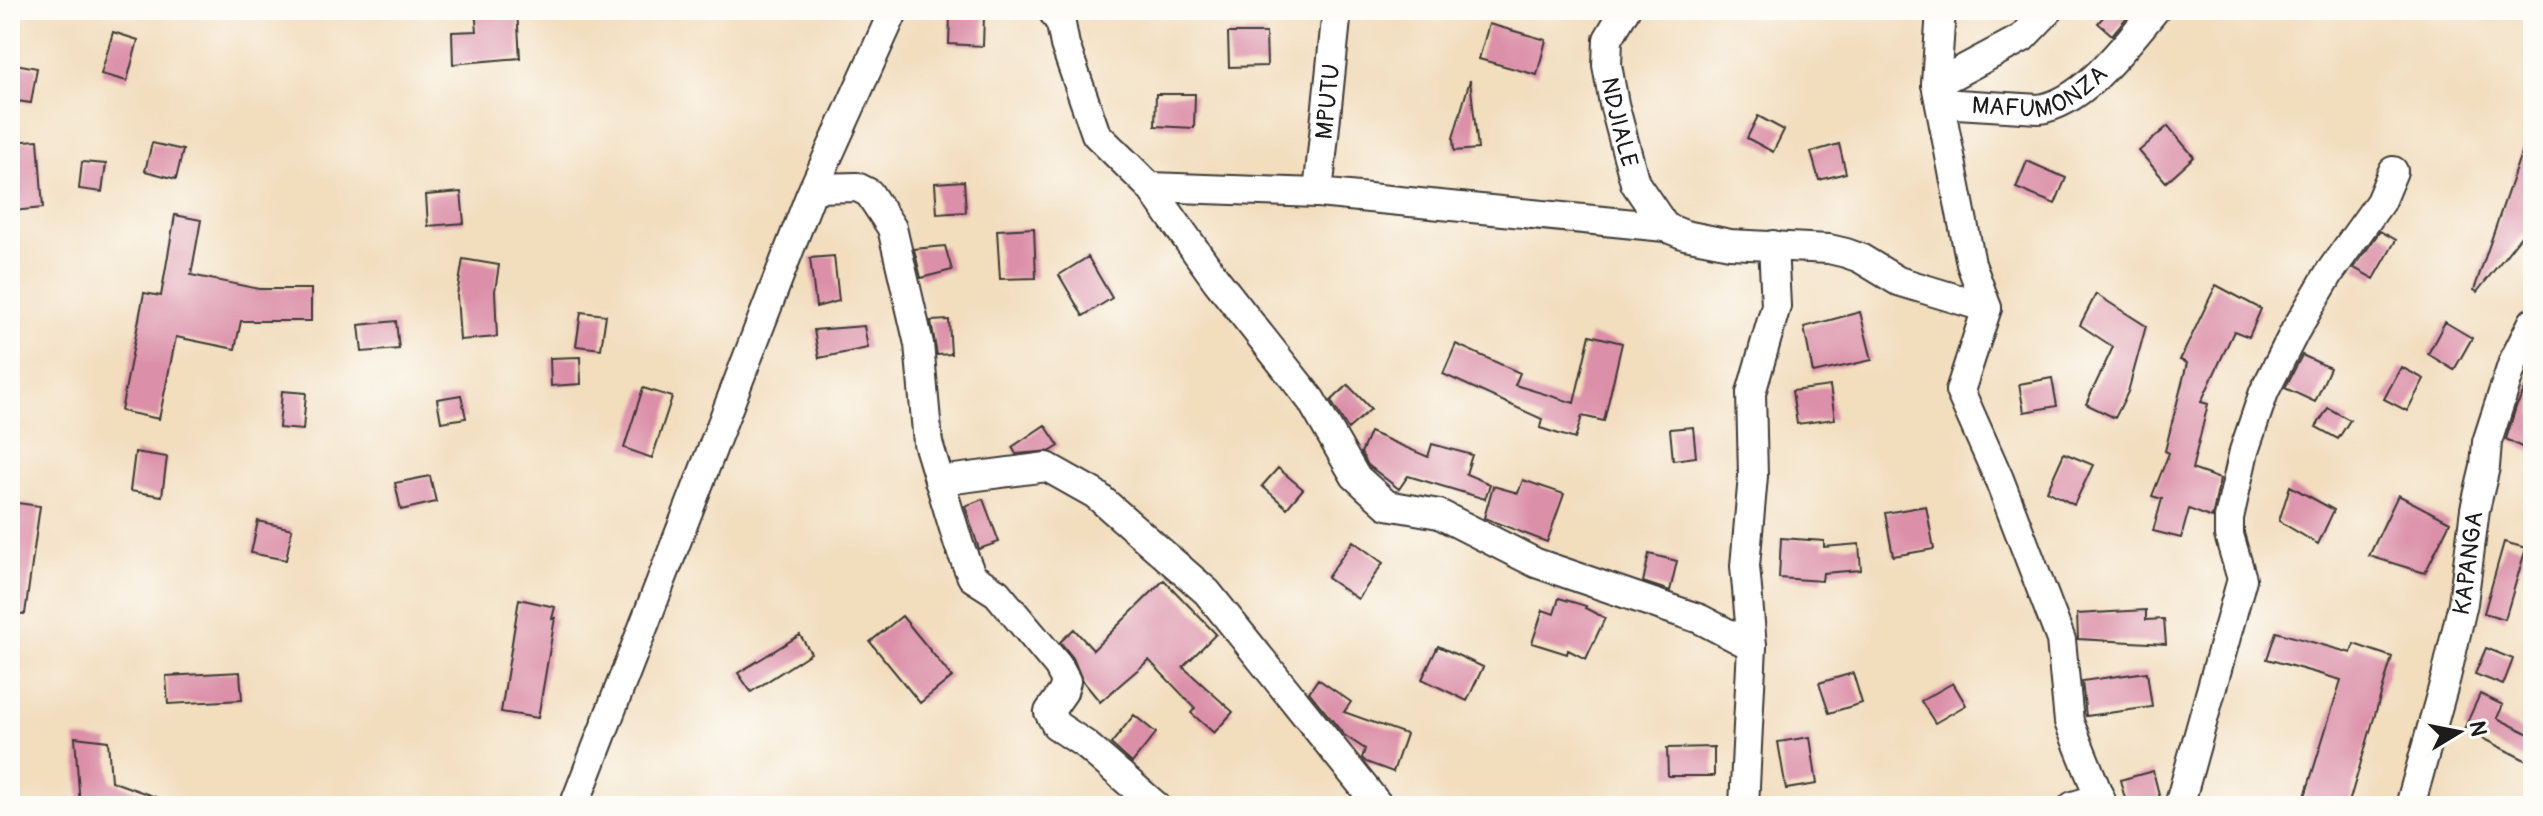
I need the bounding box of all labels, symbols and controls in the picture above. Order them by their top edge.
street label: MAFUMONZA [1971,60,2114,125]
street label: MPUTU [1310,62,1346,141]
street label: NDJIALE [1594,75,1644,170]
street label: KAPANGA [2447,510,2490,618]
north arrow [2419,692,2499,772]
text: N [2463,719,2493,739]

